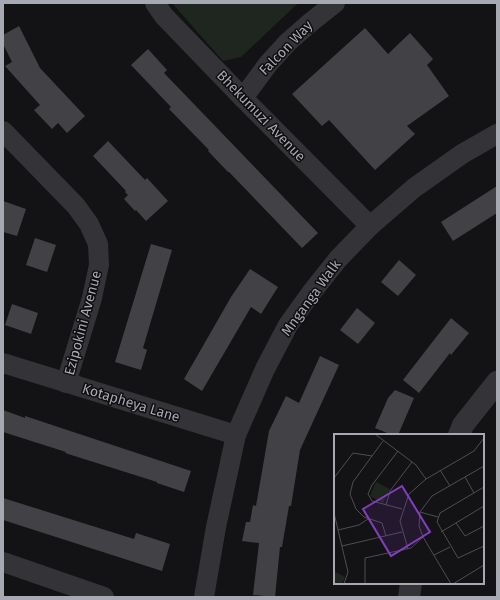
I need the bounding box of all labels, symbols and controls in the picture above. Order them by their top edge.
street label: Falcon Way [256,17,316,79]
street label: Bhekumuzi Avenue [213,67,309,165]
street label: Mnganga Walk [278,256,345,339]
street label: Ezipokini Avenue [61,269,105,377]
street label: Kotapheya Lane [80,380,182,426]
inset map [334,434,484,584]

